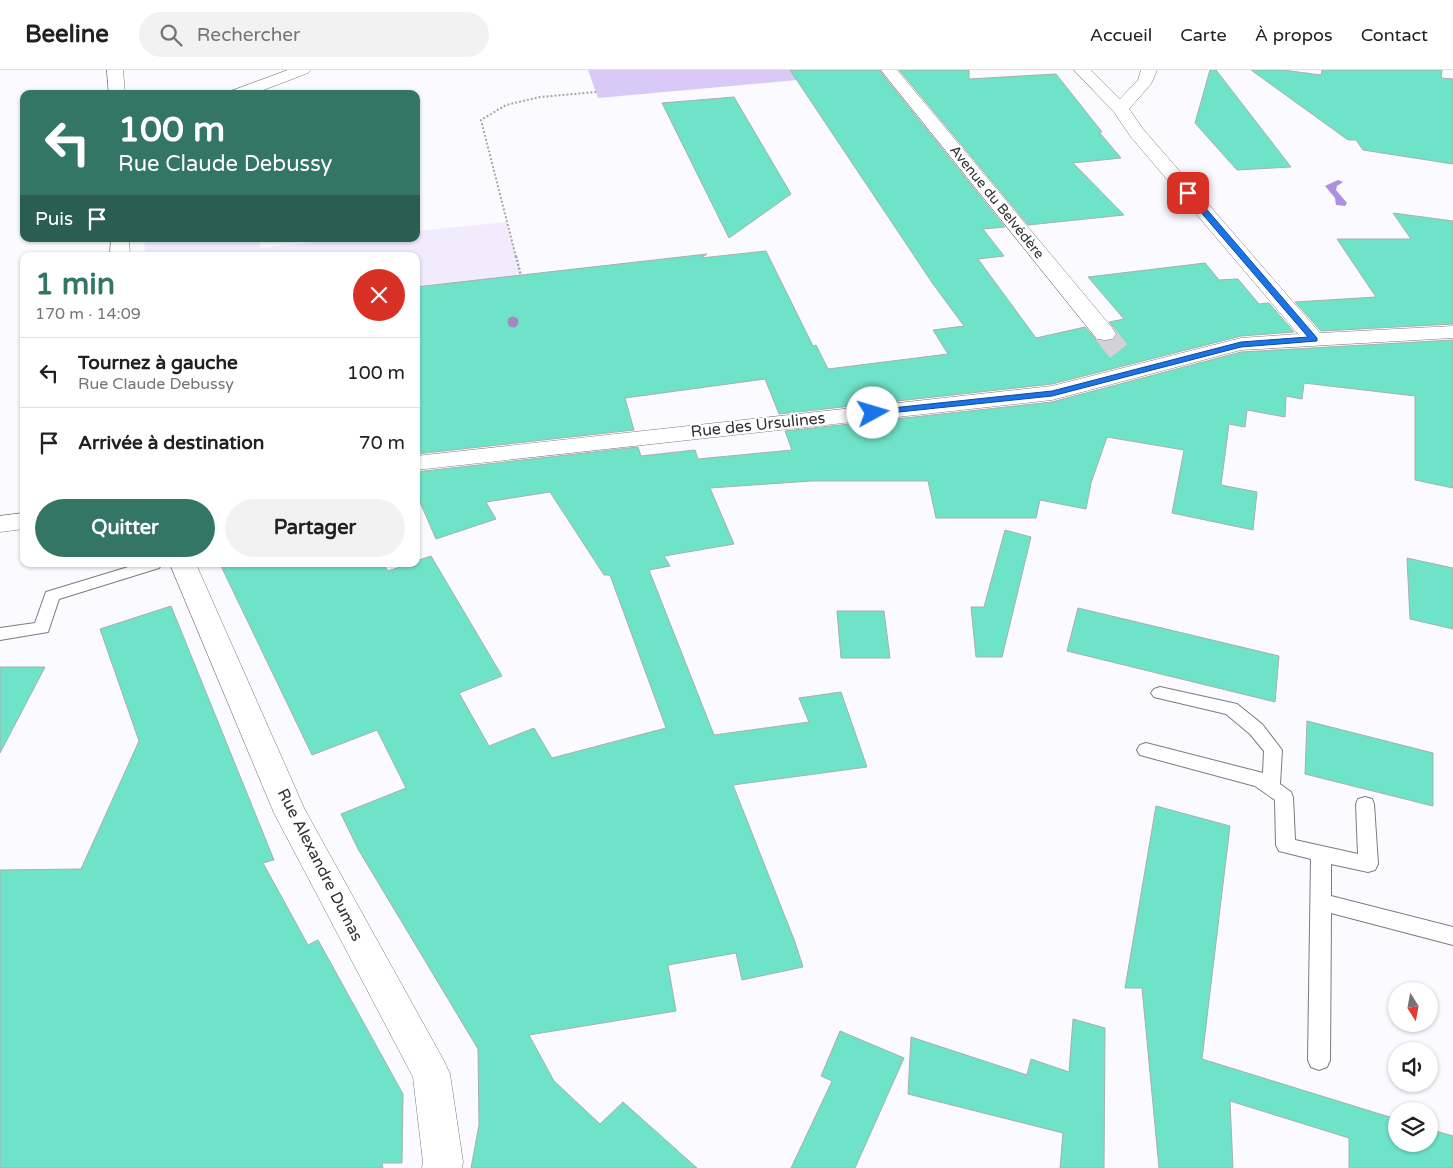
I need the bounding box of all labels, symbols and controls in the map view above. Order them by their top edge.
search box [139,12,489,57]
text: Beeline [25,20,109,49]
icon: search [157,21,185,49]
text: Rechercher [197,24,300,46]
text: Accueil [1090,24,1152,46]
text: Carte [1180,24,1227,46]
text: À propos [1255,24,1333,46]
text: Contact [1361,24,1428,46]
text: 100 m [118,109,225,151]
icon: left [35,110,100,175]
street label: Avenue du Belvédère [946,142,1048,262]
text: Rue Claude Debussy [118,151,332,177]
pin [1167,172,1209,214]
icon: arrive [1174,179,1202,207]
icon: arrive [83,205,111,233]
text: Puis [35,208,73,230]
text: 1 min [35,266,115,303]
button: close [353,269,405,321]
text: 170 m · 14:09 [35,304,141,324]
text: Tournez à gauche [78,352,238,374]
icon: left [35,359,63,387]
text: 100 m [347,362,405,384]
text: Rue Claude Debussy [78,374,234,394]
position arrow [846,386,898,438]
street label: Rue des Ursulines [690,408,826,442]
icon: arrive [35,429,63,457]
text: Arrivée à destination [78,432,264,454]
text: 70 m [359,432,405,454]
button: Quitter [35,499,215,557]
button: Partager [225,499,405,557]
street label: Rue Alexandre Dumas [273,785,367,945]
north arrow [1388,982,1438,1032]
map controls [1388,982,1438,1152]
button: sound [1388,1042,1438,1092]
button: layers [1388,1102,1438,1152]

